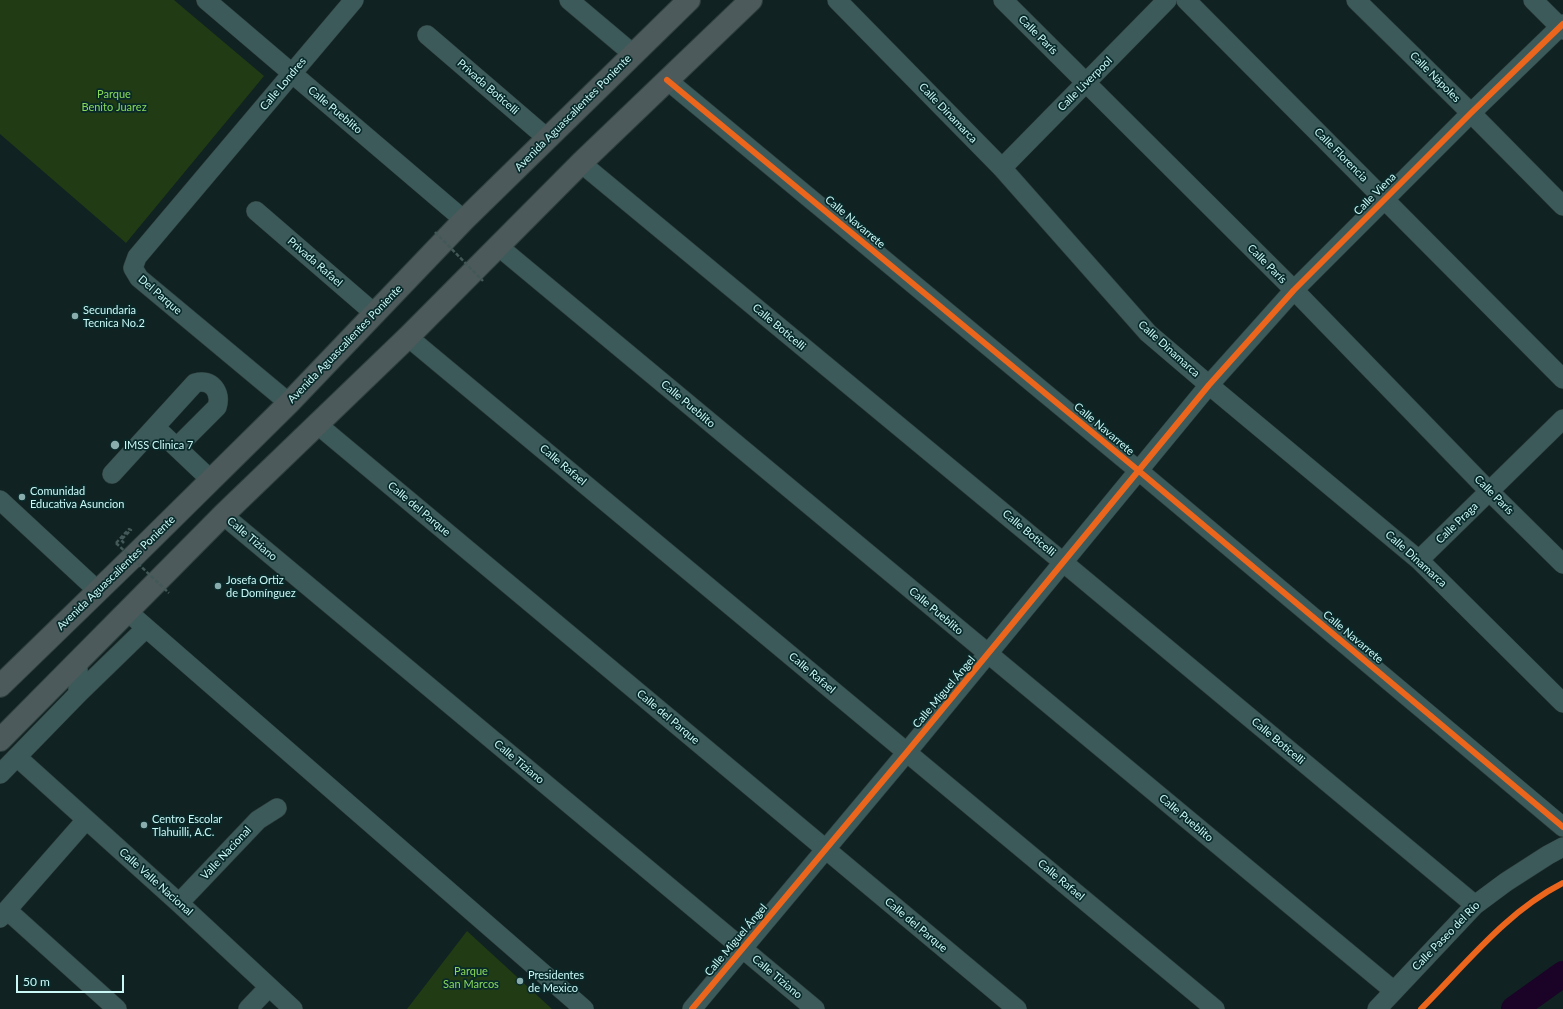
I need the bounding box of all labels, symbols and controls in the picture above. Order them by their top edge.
street label: Calle París [1016,13,1060,57]
street label: Calle Nápoles [1407,49,1463,105]
street label: Avenida Aguascalientes Poniente [512,52,634,174]
street label: Calle Liverpool [1055,54,1115,114]
street label: Calle Londres [257,55,309,113]
street label: Privada Boticelli [454,57,522,117]
street label: Calle Dinamarca [916,80,980,146]
street label: Calle Pueblito [305,84,365,136]
park label: Parque Benito Juarez [81,87,147,113]
street label: Calle Florencia [1311,125,1371,185]
street label: Calle Viena [1351,170,1399,218]
street label: Calle Navarrete [822,193,888,251]
street label: Privada Rafael [285,235,345,289]
street label: Calle París [1245,242,1289,286]
street label: Del Parque [136,273,184,317]
street label: Avenida Aguascalientes Poniente [285,282,405,406]
street label: Calle Boticelli [750,301,808,353]
place label: Secundaria Tecnica No.2 [83,303,145,329]
marker: Secundaria Tecnica No.2 [70,311,80,321]
street label: Calle Dinamarca [1136,318,1202,380]
street label: Calle Pueblito [658,378,718,430]
street label: Calle Navarrete [1071,400,1137,458]
place label: IMSS Clinica 7 [124,438,193,452]
marker: IMSS Clinica 7 [109,439,121,451]
street label: Calle Rafael [537,442,589,488]
street label: Calle París [1472,473,1516,517]
street label: Calle del Parque [385,479,453,539]
place label: Comunidad Educativa Asuncion [30,484,124,510]
marker: Comunidad Educativa Asuncion [17,492,27,502]
street label: Calle Praga [1433,500,1481,546]
street label: Calle Boticelli [1000,507,1058,559]
street label: Avenida Aguascalientes Poniente [54,513,178,633]
street label: Calle Tiziano [224,514,280,564]
street label: Calle Dinamarca [1383,528,1449,590]
place label: Josefa Ortiz de Domínguez [226,573,296,599]
marker: Josefa Ortiz de Domínguez [213,581,223,591]
street label: Calle Pueblito [906,585,966,637]
street label: Calle Navarrete [1320,608,1386,666]
street label: Calle Rafael [786,650,838,696]
street label: Calle Miguel Ángel [910,653,978,731]
street label: Calle del Parque [634,687,702,747]
street label: Calle Boticelli [1249,715,1307,767]
street label: Calle Tiziano [491,737,547,787]
street label: Calle Pueblito [1156,792,1216,844]
place label: Centro Escolar Tlahuilli, A.C. [152,812,222,838]
marker: Centro Escolar Tlahuilli, A.C. [139,820,149,830]
street label: Valle Nacional [198,824,254,882]
street label: Calle Valle Nacional [116,845,196,919]
street label: Calle Rafael [1035,857,1087,903]
street label: Calle del Parque [882,895,950,955]
street label: Calle Paseo del Río [1410,899,1482,973]
street label: Calle Miguel Ángel [702,901,770,979]
street label: Calle Tiziano [749,952,805,1002]
park label: Parque San Marcos [443,964,499,990]
scale bar [18,967,126,993]
place label: Presidentes de Mexico [528,968,584,994]
text: 50 m [23,974,50,989]
marker: Presidentes de Mexico [515,976,525,986]

